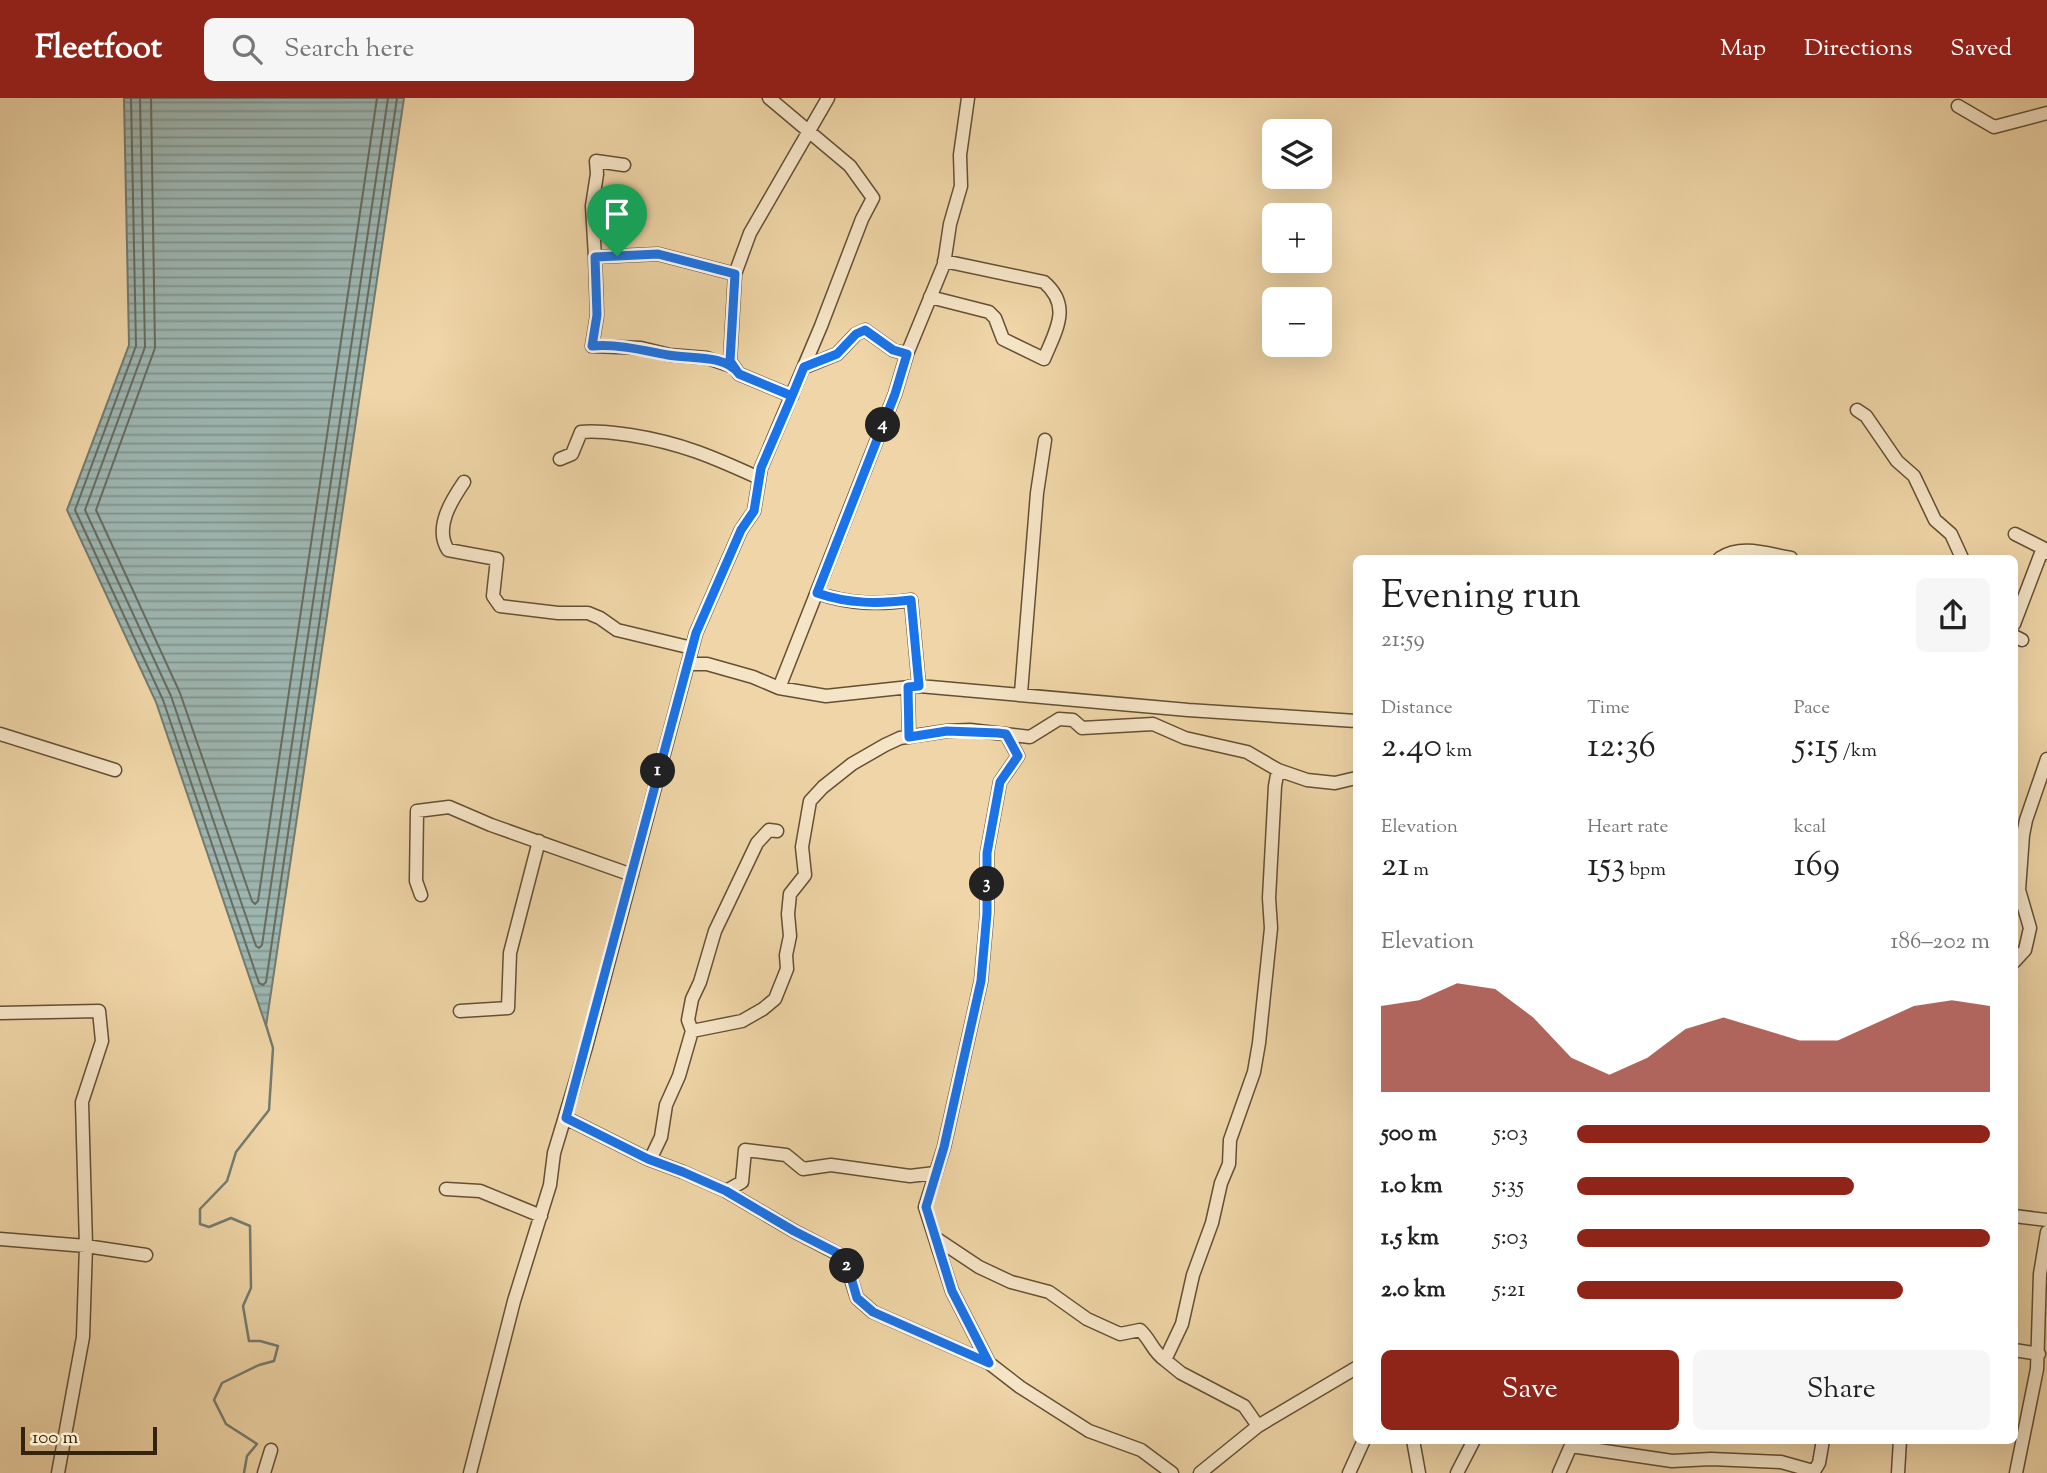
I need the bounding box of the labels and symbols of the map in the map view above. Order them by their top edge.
pin [587,184,647,256]
pin: 4 [866,408,900,442]
pin: 1 [640,754,676,788]
pin: 3 [970,866,1004,902]
pin: 2 [830,1248,864,1284]
scale bar [21,1424,158,1456]

